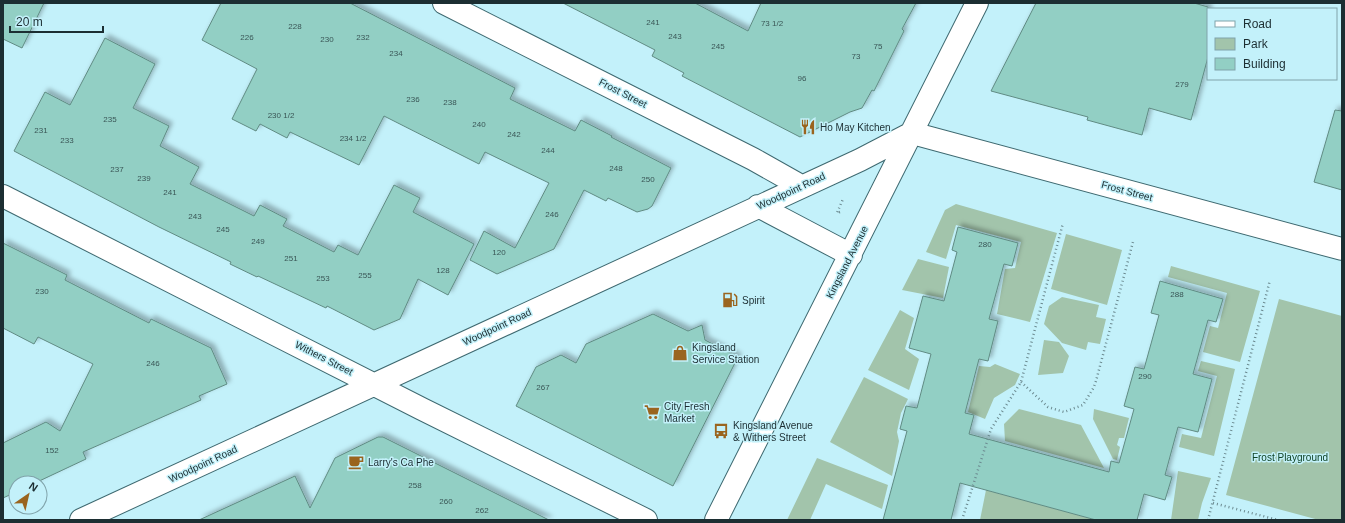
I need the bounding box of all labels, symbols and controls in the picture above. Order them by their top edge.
scale bar [10,8,103,34]
legend [1207,8,1337,80]
text: 20 m [16,15,43,29]
text: Road [1243,17,1272,31]
house number: 241 [646,18,660,27]
house number: 73 1/2 [761,19,784,28]
house number: 228 [288,22,302,31]
house number: 243 [668,32,682,41]
house number: 226 [240,33,254,42]
house number: 232 [356,33,370,42]
house number: 230 [320,35,334,44]
text: Park [1243,37,1269,51]
house number: 245 [711,42,725,51]
house number: 75 [874,42,883,51]
house number: 234 [389,49,403,58]
house number: 73 [852,52,861,61]
text: Building [1243,57,1286,71]
house number: 96 [798,74,807,83]
street label: Frost Street [597,76,649,110]
house number: 279 [1175,80,1189,89]
house number: 236 [406,95,420,104]
house number: 238 [443,98,457,107]
house number: 230 1/2 [268,111,295,120]
house number: 235 [103,115,117,124]
restaurant icon: Ho May Kitchen [799,118,817,136]
house number: 240 [472,120,486,129]
place label: Ho May Kitchen [820,122,891,133]
house number: 231 [34,126,48,135]
house number: 242 [507,130,521,139]
house number: 234 1/2 [340,134,367,143]
house number: 233 [60,136,74,145]
house number: 244 [541,146,555,155]
house number: 248 [609,164,623,173]
house number: 237 [110,165,124,174]
street label: Woodpoint Road [755,170,827,212]
house number: 239 [137,174,151,183]
house number: 250 [641,175,655,184]
street label: Frost Street [1100,179,1154,203]
house number: 241 [163,188,177,197]
house number: 246 [545,210,559,219]
house number: 243 [188,212,202,221]
street label: Kingsland Avenue [824,224,870,300]
house number: 245 [216,225,230,234]
house number: 249 [251,237,265,246]
house number: 280 [978,240,992,249]
house number: 120 [492,248,506,257]
house number: 251 [284,254,298,263]
house number: 128 [436,266,450,275]
house number: 255 [358,271,372,280]
house number: 253 [316,274,330,283]
house number: 230 [35,287,49,296]
house number: 288 [1170,290,1184,299]
fuel station icon: Spirit [721,291,739,309]
place label: Spirit [742,295,765,306]
street label: Woodpoint Road [461,306,533,348]
street label: Withers Street [293,339,355,377]
place label: Kingsland Service Station [692,342,759,365]
shop icon: Kingsland Service Station [671,344,689,362]
house number: 246 [146,359,160,368]
house number: 290 [1138,372,1152,381]
house number: 267 [536,383,550,392]
place label: City Fresh Market [664,401,710,424]
supermarket icon: City Fresh Market [643,403,661,421]
place label: Kingsland Avenue & Withers Street [733,420,813,443]
bus stop icon: Kingsland Avenue & Withers Street [712,422,730,440]
street label: Woodpoint Road [167,443,239,485]
house number: 152 [45,446,59,455]
park label: Frost Playground [1252,452,1328,463]
cafe icon: Larry's Ca Phe [347,453,365,471]
place label: Larry's Ca Phe [368,457,434,468]
north arrow [8,475,48,515]
text: N [27,480,40,494]
house number: 258 [408,481,422,490]
house number: 260 [439,497,453,506]
house number: 262 [475,506,489,515]

